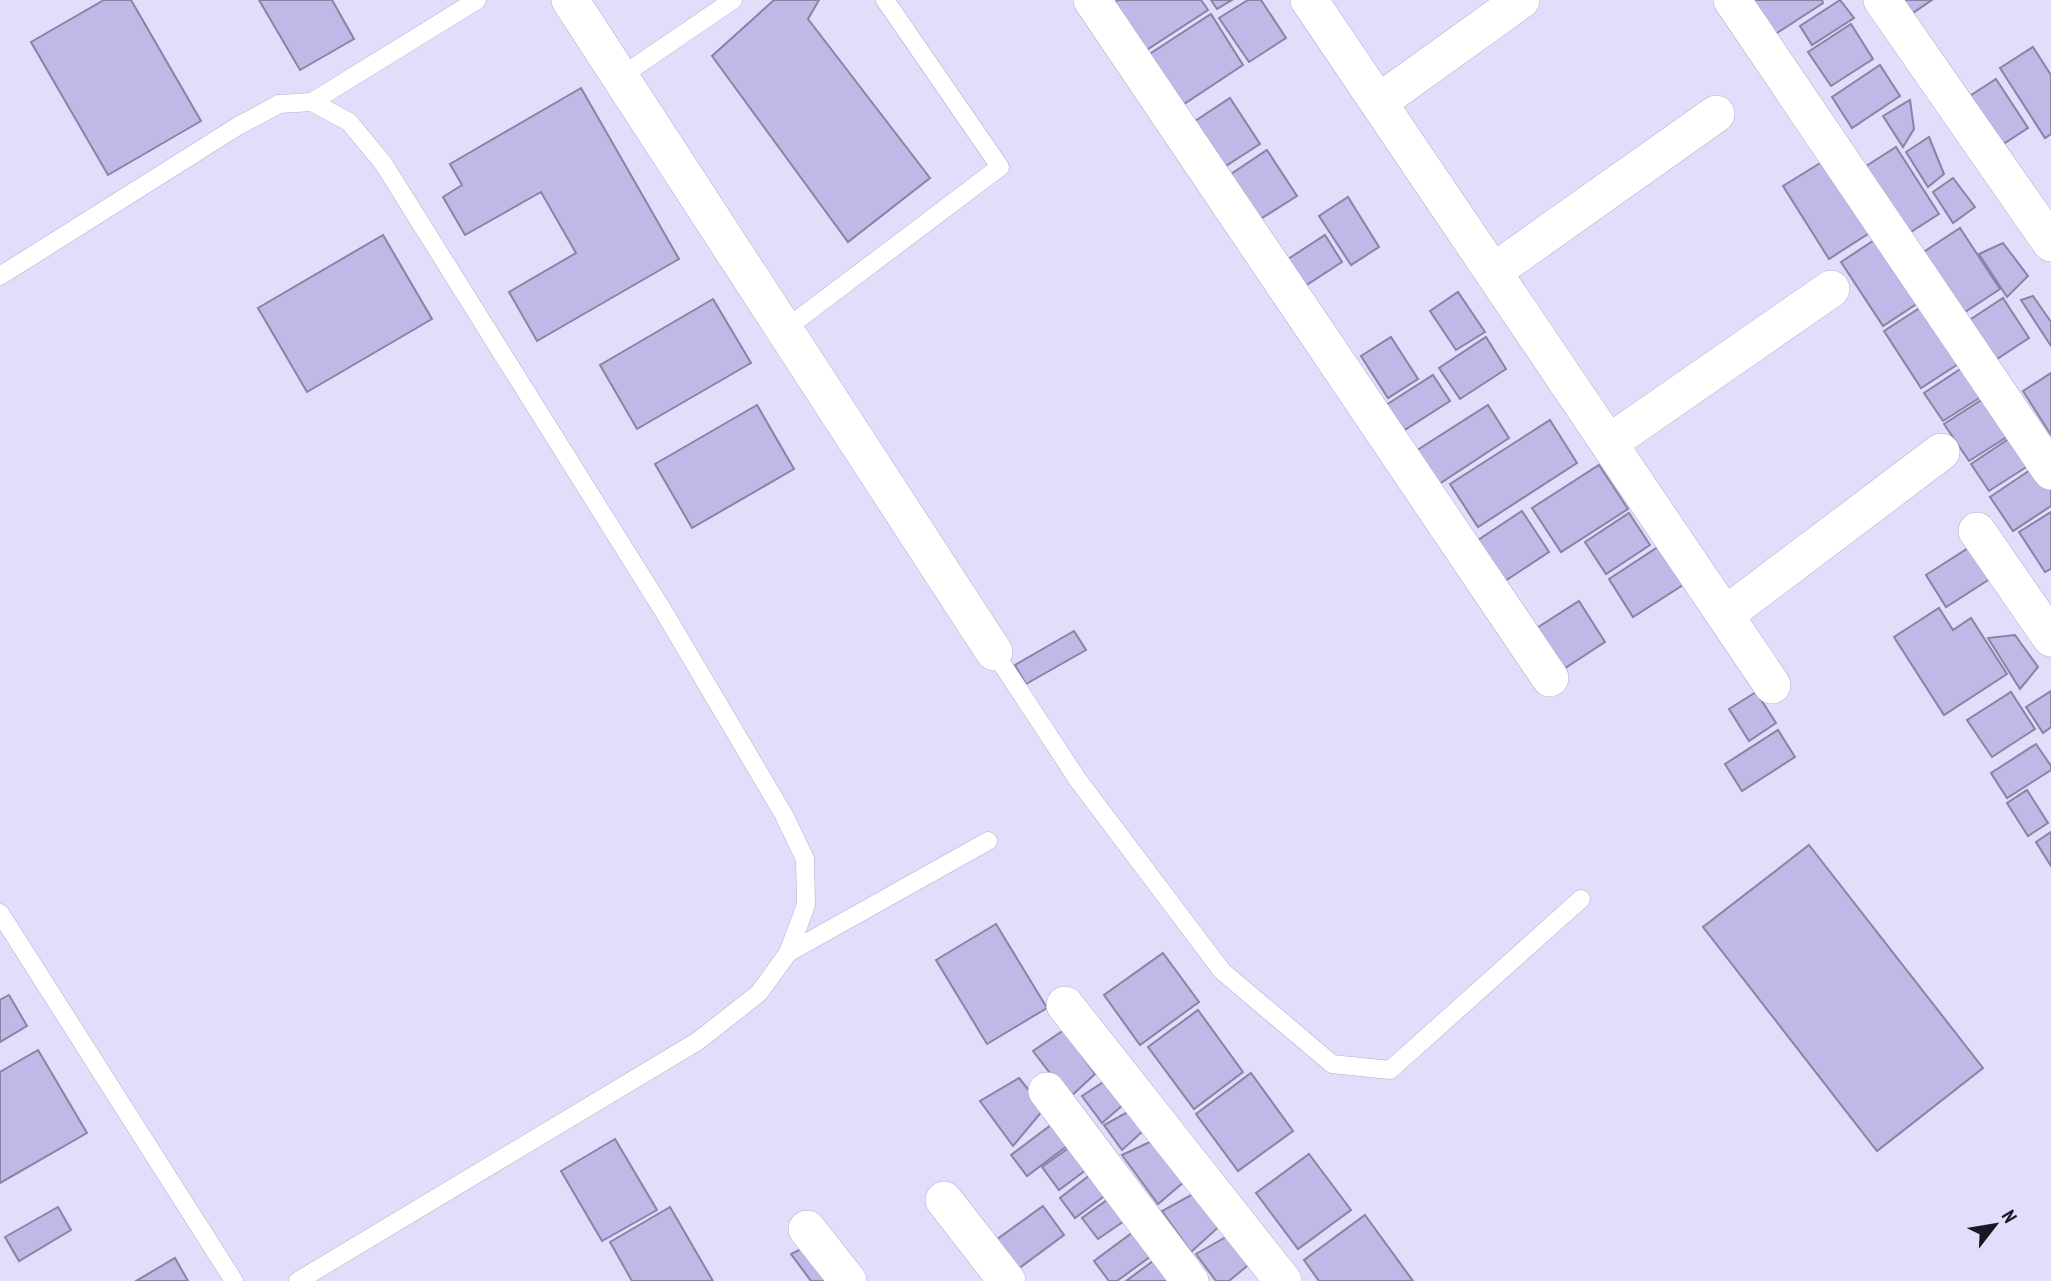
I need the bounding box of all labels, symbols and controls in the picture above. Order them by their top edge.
north arrow [1960,1190,2030,1260]
text: N [1997,1206,2023,1227]

